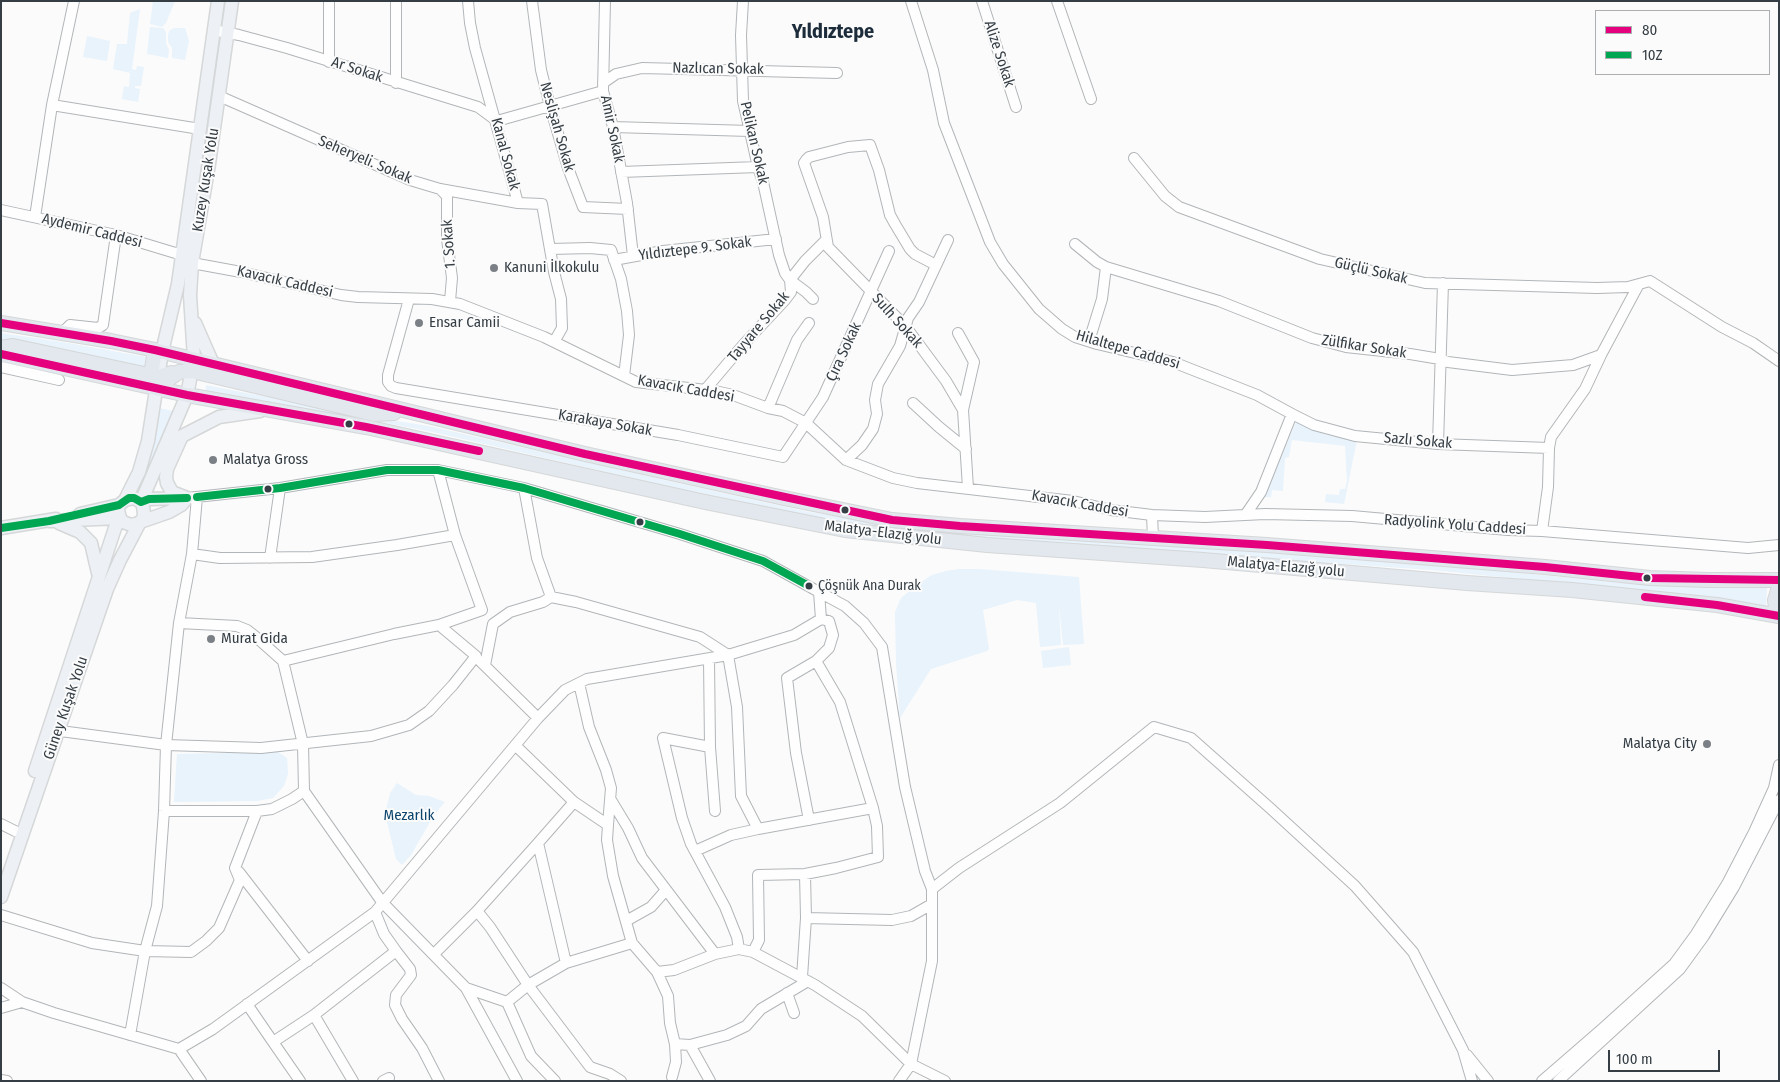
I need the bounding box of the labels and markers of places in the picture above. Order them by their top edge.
place label: Kanuni İlkokulu [504,259,599,277]
marker: Kanuni İlkokulu [488,262,500,274]
place label: Ensar Camii [429,314,500,332]
marker: Ensar Camii [413,317,425,329]
unlabelled marker [344,419,354,429]
place label: Malatya Gross [223,451,308,469]
marker: Malatya Gross [207,454,219,466]
unlabelled marker [263,484,273,494]
unlabelled marker [840,505,850,515]
unlabelled marker [635,517,645,527]
unlabelled marker [1642,573,1652,583]
place label: Çöşnük Ana Durak [818,578,921,594]
marker: Çöşnük Ana Durak [804,581,814,591]
place label: Murat Gida [221,630,288,648]
marker: Murat Gida [205,633,217,645]
place label: Malatya City [1623,735,1697,753]
marker: Malatya City [1701,738,1713,750]

